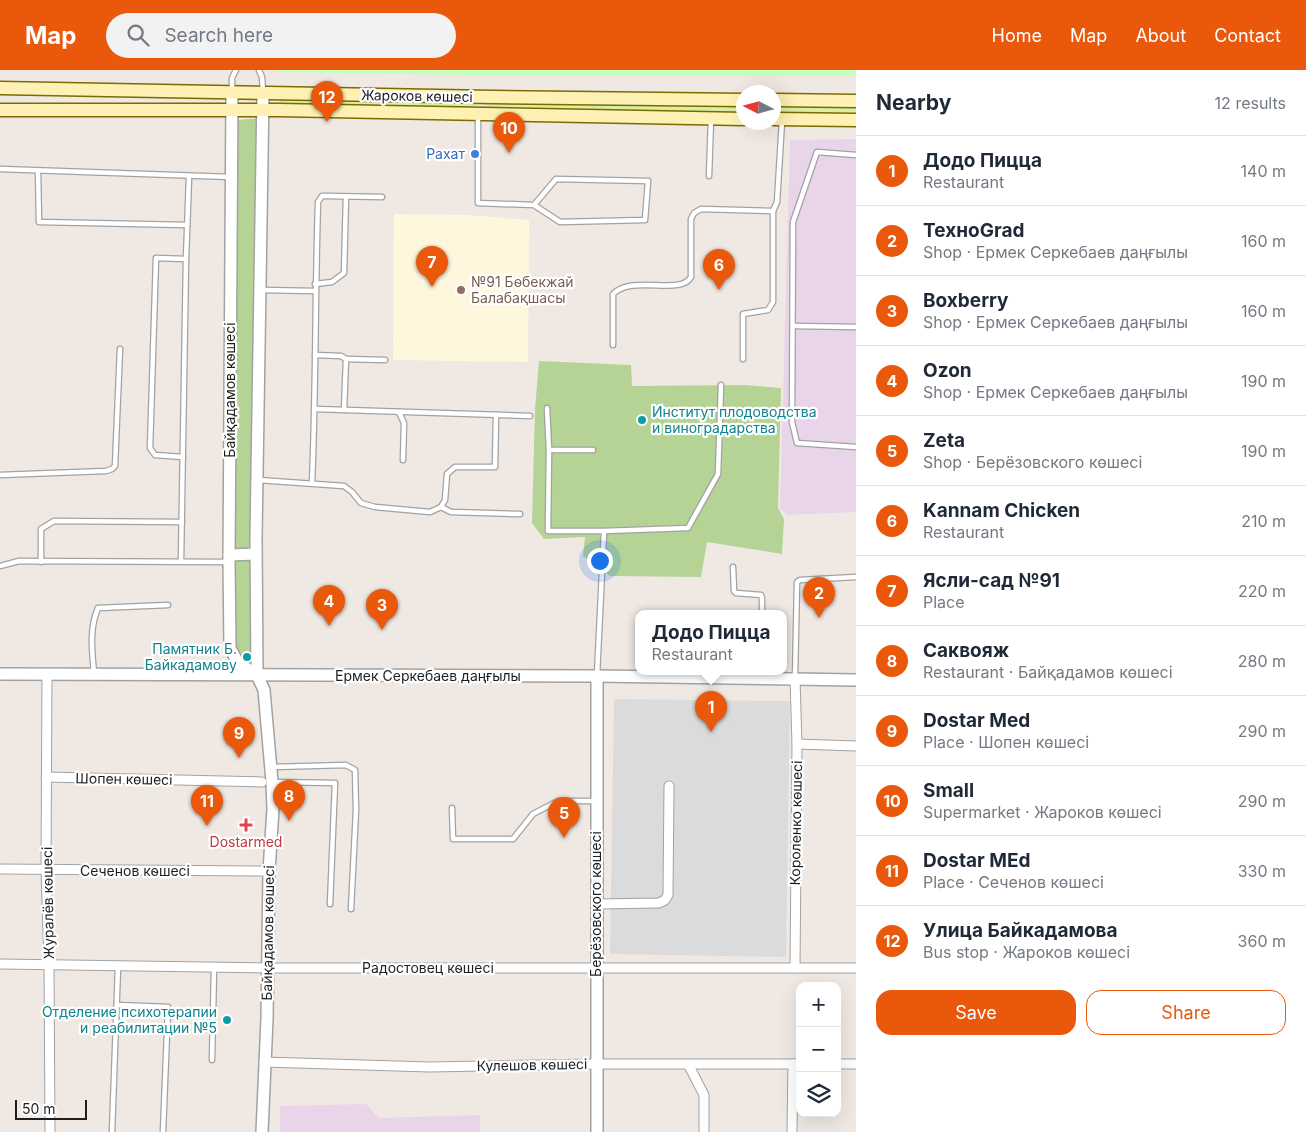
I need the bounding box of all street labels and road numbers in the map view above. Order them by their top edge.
street label: Жароков көшесі [361,86,473,105]
street label: Байқадамов көшесі [221,322,238,458]
street label: Ермек Серкебаев даңғылы [335,667,521,684]
street label: Короленко көшесі [786,760,805,886]
street label: Шопен көшесі [75,769,173,788]
street label: Берёзовского көшесі [587,831,604,977]
street label: Журалёв көшесі [38,847,57,959]
street label: Сеченов көшесі [80,862,190,879]
street label: Байқадамов көшесі [258,865,277,1001]
street label: Радостовец көшесі [362,959,494,976]
street label: Кулешов көшесі [476,1055,588,1074]

